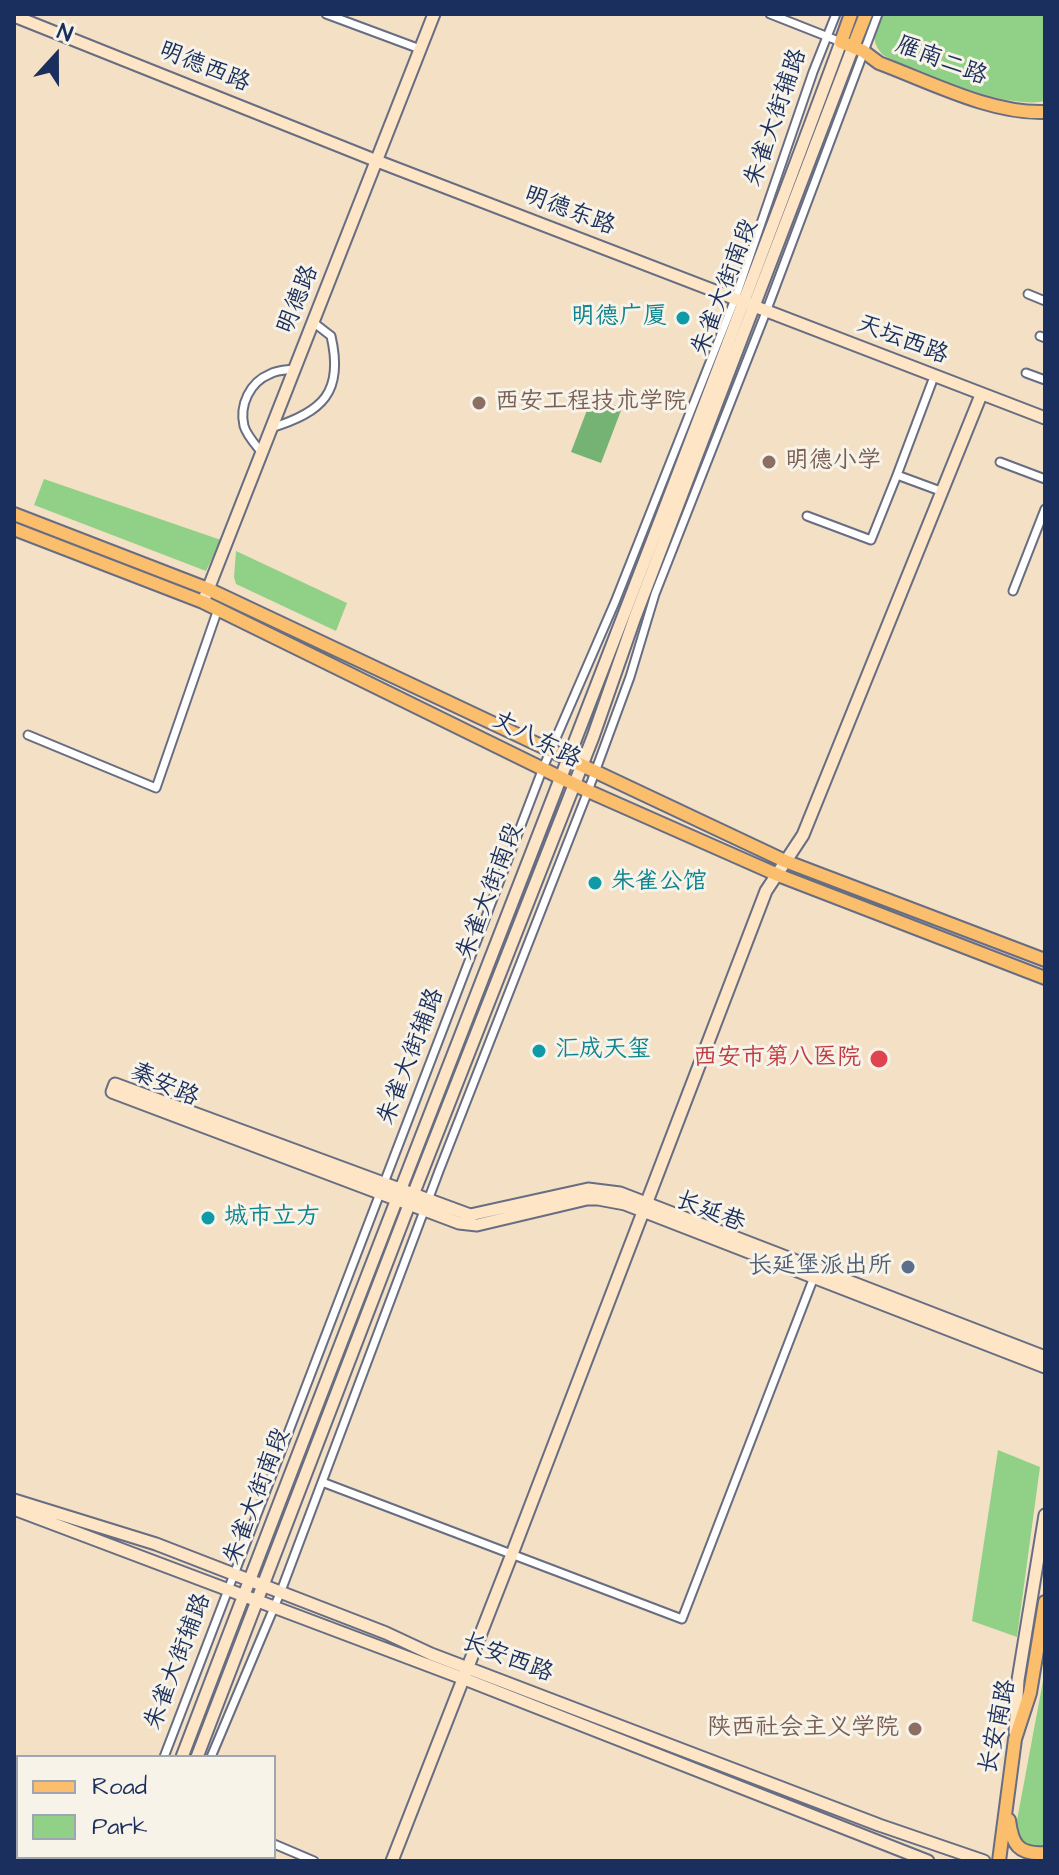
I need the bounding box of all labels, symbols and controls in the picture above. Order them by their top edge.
north arrow [16,16,96,96]
text: N [53,16,77,50]
street label: 雁南二路 [891,31,991,93]
street label: 明德西路 [154,37,254,99]
street label: 朱雀大街辅路 [740,45,814,191]
street label: 明德东路 [519,181,619,243]
street label: 朱雀大街南段 [687,216,765,360]
street label: 明德路 [272,261,326,339]
place label: 明德广厦 [571,304,667,332]
marker: 明德广厦 [674,309,692,327]
street label: 天坛西路 [852,310,952,372]
place label: 西安工程技术学院 [495,389,687,417]
marker: 西安工程技术学院 [470,394,488,412]
place label: 明德小学 [785,448,881,476]
marker: 明德小学 [760,453,778,471]
street label: 丈八东路 [487,706,585,776]
street label: 朱雀大街南段 [452,820,530,964]
place label: 朱雀公馆 [611,869,707,897]
marker: 朱雀公馆 [586,874,604,892]
street label: 朱雀大街辅路 [373,985,451,1129]
place label: 汇成天玺 [555,1037,651,1065]
marker: 汇成天玺 [530,1042,548,1060]
place label: 西安市第八医院 [693,1045,861,1073]
marker: 西安市第八医院 [868,1048,890,1070]
street label: 秦安路 [125,1058,203,1114]
street label: 长延巷 [671,1187,749,1239]
place label: 城市立方 [224,1204,320,1232]
marker: 城市立方 [199,1209,217,1227]
place label: 长延堡派出所 [748,1253,892,1281]
marker: 长延堡派出所 [899,1258,917,1276]
street label: 朱雀大街南段 [219,1425,297,1569]
street label: 朱雀大街辅路 [140,1590,218,1734]
street label: 长安西路 [457,1628,557,1690]
street label: 长安南路 [975,1677,1023,1777]
place label: 陕西社会主义学院 [707,1715,899,1743]
marker: 陕西社会主义学院 [906,1720,924,1738]
legend [16,1755,276,1859]
text: Road [92,1770,147,1804]
text: Park [92,1810,148,1844]

